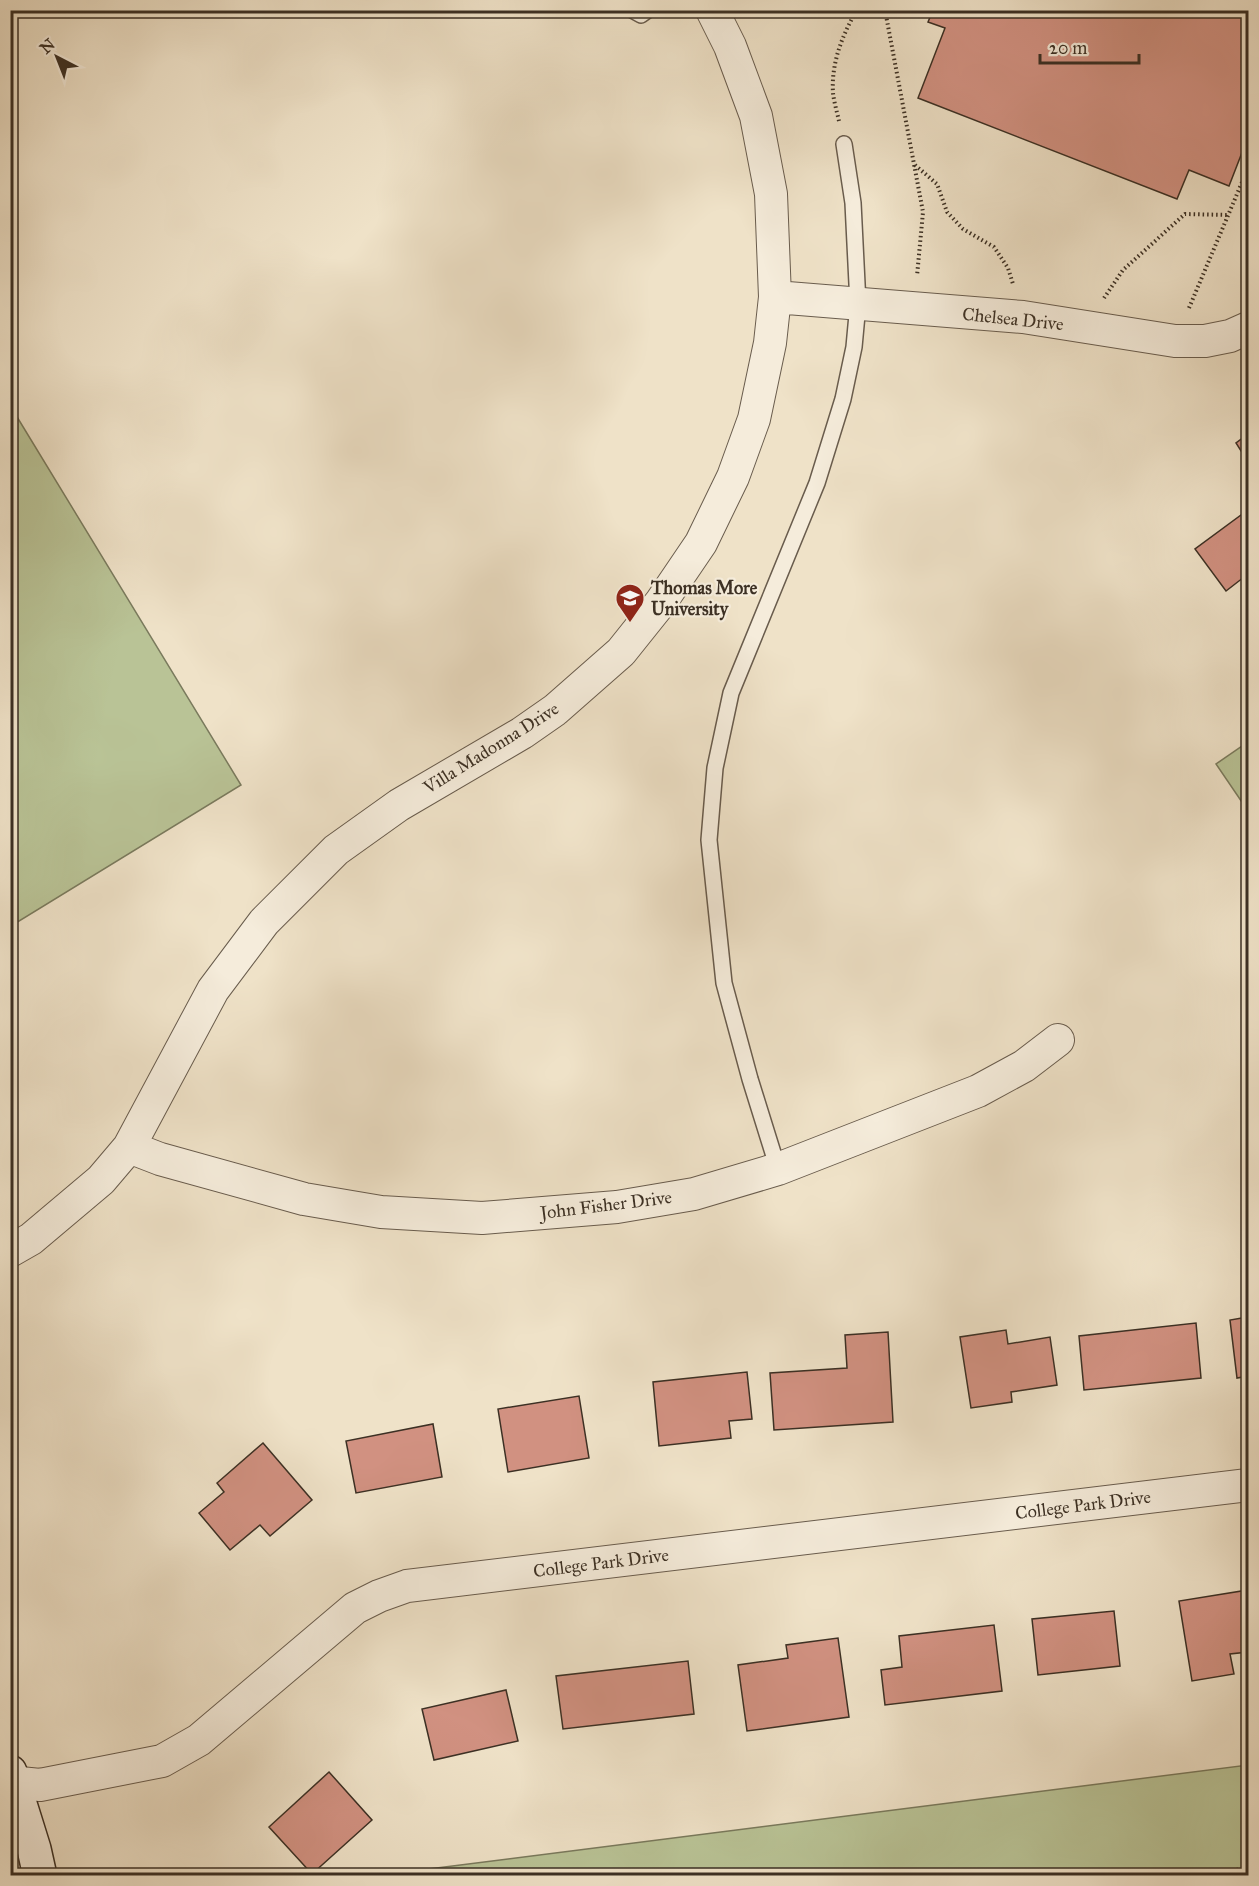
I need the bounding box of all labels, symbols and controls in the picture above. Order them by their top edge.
north arrow [27,27,87,87]
scale bar [1040,27,1139,65]
text: N [36,34,59,58]
text: 20 m [1049,37,1087,59]
street label: Chelsea Drive [961,303,1065,335]
place label: Thomas More University [650,577,758,621]
school or university icon: Thomas More University [614,582,646,624]
street label: Villa Madonna Drive [418,697,563,799]
street label: John Fisher Drive [537,1186,673,1225]
street label: College Park Drive [1014,1486,1152,1525]
street label: College Park Drive [532,1544,670,1583]

